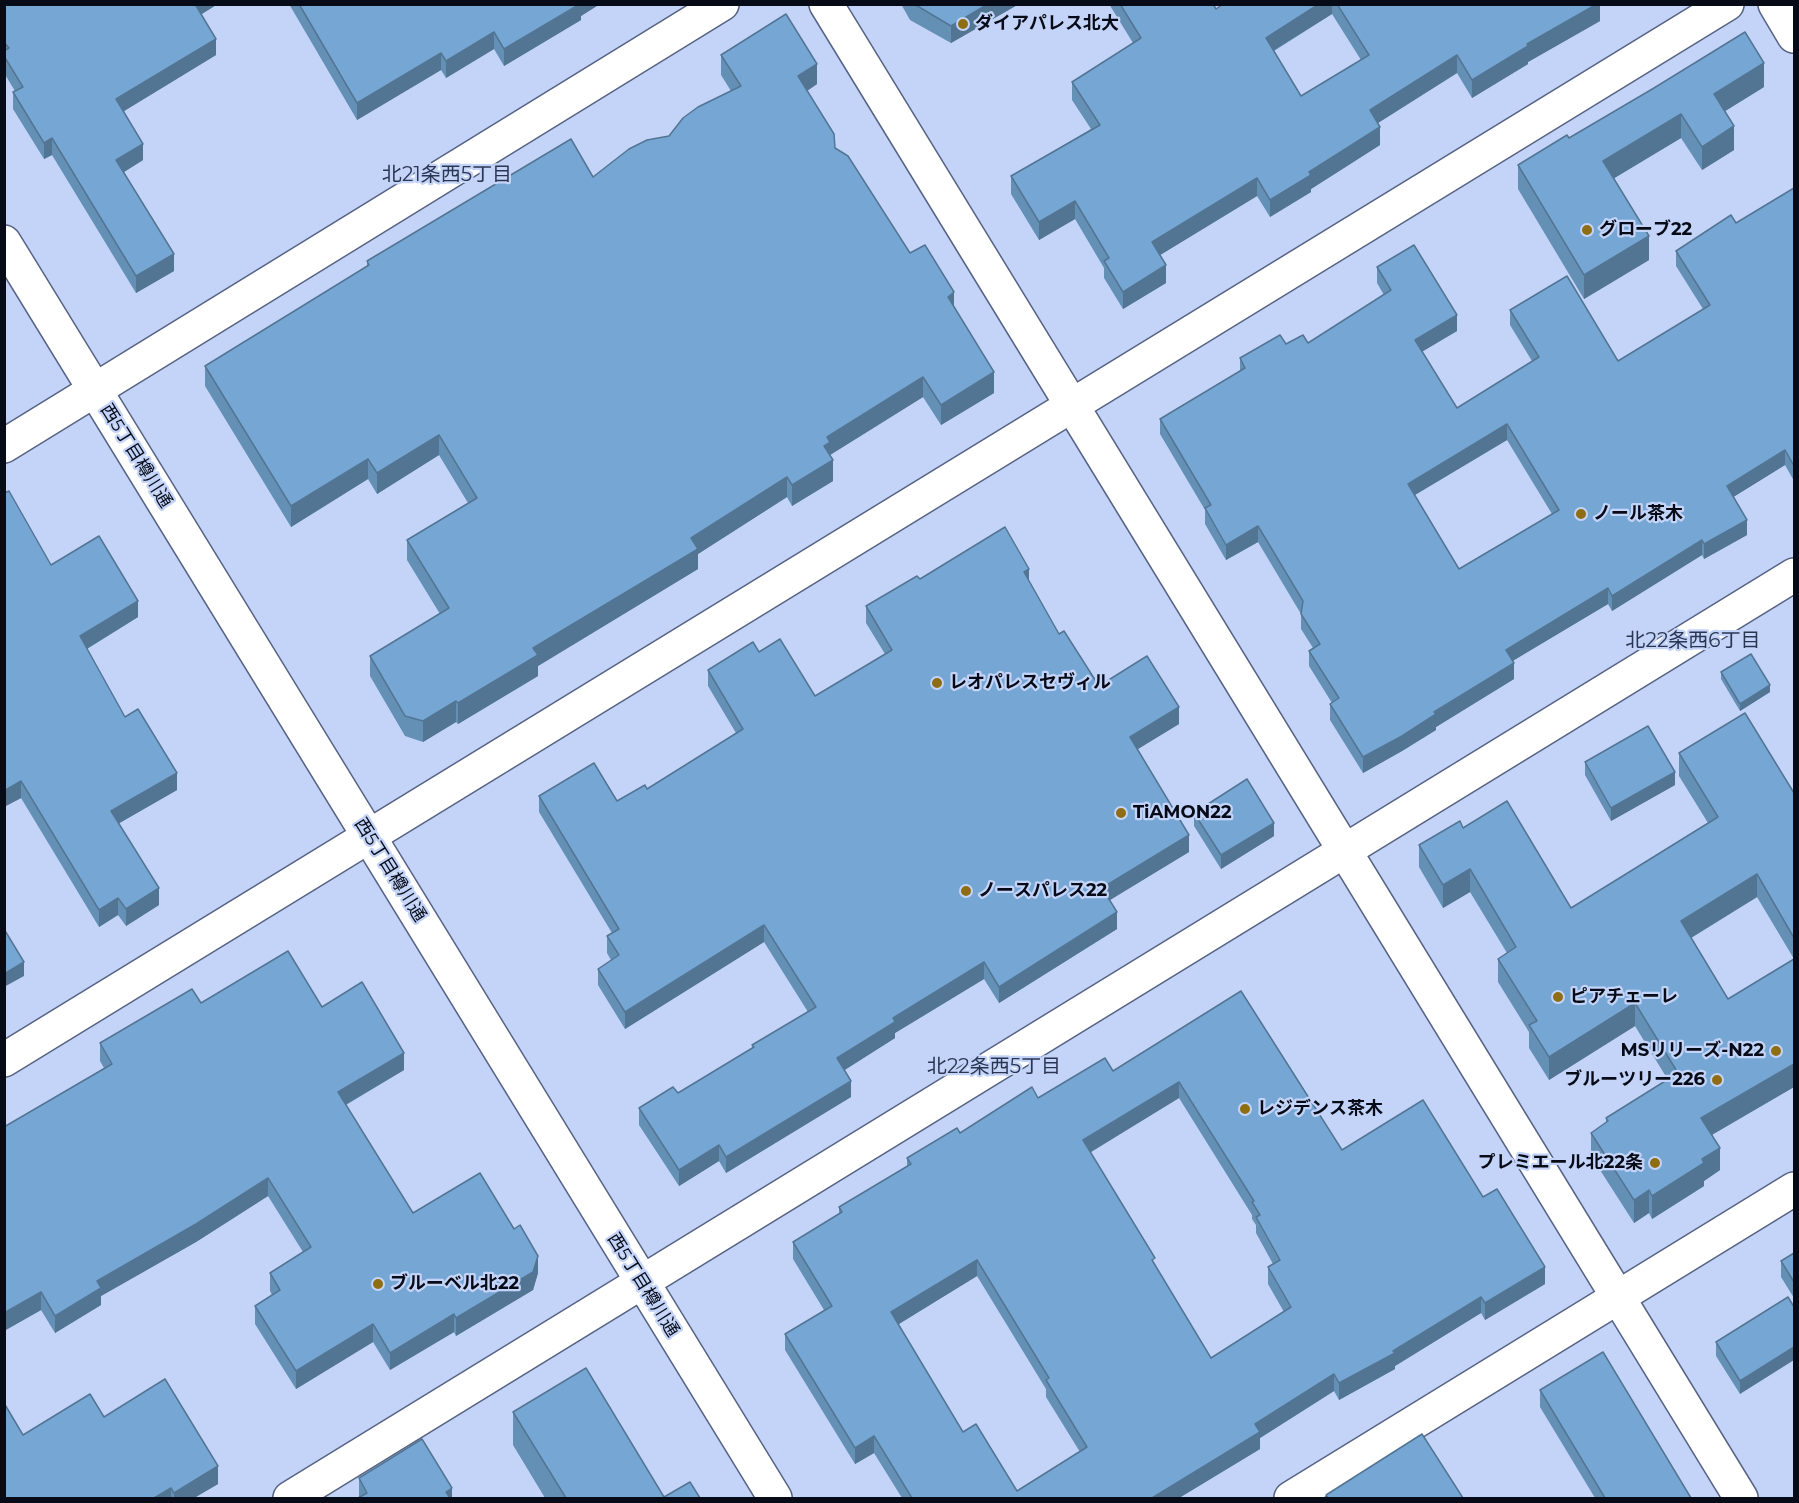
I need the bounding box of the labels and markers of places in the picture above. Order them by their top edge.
place label: ダイアパレス北大 [975,13,1119,35]
marker: ダイアパレス北大 [956,17,970,31]
place label: グローブ22 [1599,219,1692,241]
marker: グローブ22 [1580,223,1594,237]
place label: ノール茶木 [1593,503,1683,525]
marker: ノール茶木 [1574,507,1588,521]
place label: レオパレスセヴィル [949,672,1111,694]
marker: レオパレスセヴィル [930,676,944,690]
place label: TiAMON22 [1133,802,1231,824]
marker: TiAMON22 [1114,806,1128,820]
place label: ノースパレス22 [978,880,1107,902]
marker: ノースパレス22 [959,884,973,898]
place label: ピアチェーレ [1570,986,1678,1008]
marker: ピアチェーレ [1551,990,1565,1004]
place label: MSリリーズ-N22 [1621,1040,1764,1062]
marker: MSリリーズ-N22 [1769,1044,1783,1058]
place label: ブルーツリー226 [1564,1069,1705,1091]
marker: ブルーツリー226 [1710,1073,1724,1087]
place label: レジデンス茶木 [1257,1098,1383,1120]
marker: レジデンス茶木 [1238,1102,1252,1116]
place label: プレミエール北22条 [1478,1152,1643,1174]
marker: プレミエール北22条 [1648,1156,1662,1170]
place label: ブルーベル北22 [390,1273,519,1295]
marker: ブルーベル北22 [371,1277,385,1291]

